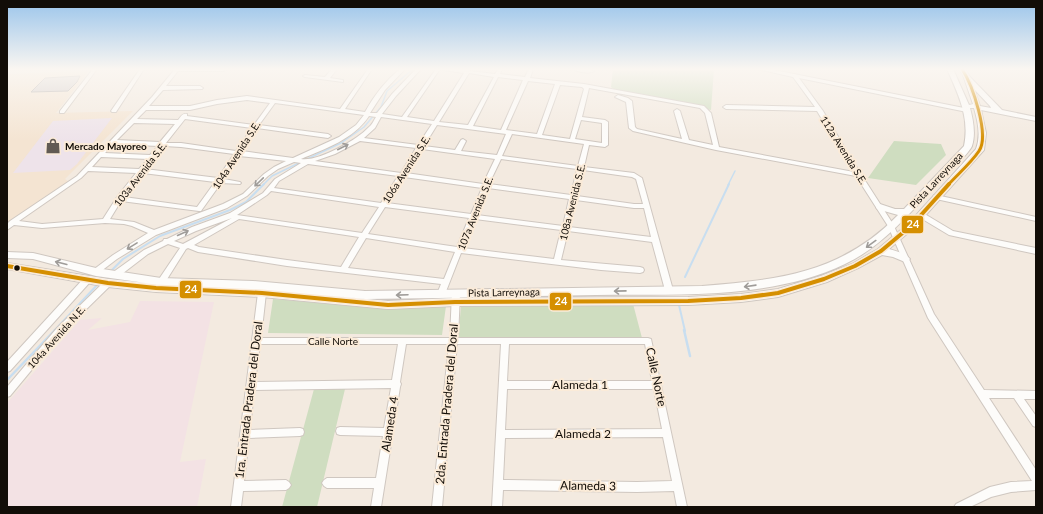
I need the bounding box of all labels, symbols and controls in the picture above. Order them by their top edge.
street label: 112a Avenida S.E. [818,114,870,186]
street label: 104a Avenida S.E. [210,119,262,191]
street label: 106a Avenida S.E. [380,133,432,205]
shop icon: Mercado Mayoreo [44,137,62,155]
street label: 103a Avenida S.E. [111,139,169,209]
place label: Mercado Mayoreo [65,140,147,152]
one-way arrow [337,143,349,151]
street label: Pista Larreynaga [907,150,965,210]
street label: 108a Avenida S.E. [557,163,587,241]
street label: 107a Avenida S.E. [455,174,495,252]
one-way arrow [254,177,264,186]
line badge: 24 [901,215,924,234]
text: 24 [907,217,920,230]
one-way arrow [177,229,189,236]
one-way arrow [866,240,877,248]
one-way arrow [126,243,138,251]
one-way arrow [55,259,68,267]
unlabelled marker [12,263,22,273]
line badge: 24 [179,280,202,299]
text: 24 [185,282,198,295]
one-way arrow [744,282,757,290]
street label: Pista Larreynaga [468,285,540,299]
one-way arrow [614,287,627,295]
one-way arrow [396,292,409,299]
line badge: 24 [549,292,572,311]
text: 24 [555,294,568,307]
street label: 104a Avenida N.E. [25,303,87,371]
street label: 1ra. Entrada Pradera del Doral [231,320,266,479]
street label: 2da. Entrada Pradera del Doral [432,323,461,485]
street label: Calle Norte [308,335,358,347]
street label: Calle Norte [643,346,670,408]
street label: Alameda 1 [552,377,608,392]
street label: Alameda 4 [378,395,401,453]
street label: Alameda 2 [555,426,611,441]
street label: Alameda 3 [560,478,616,493]

